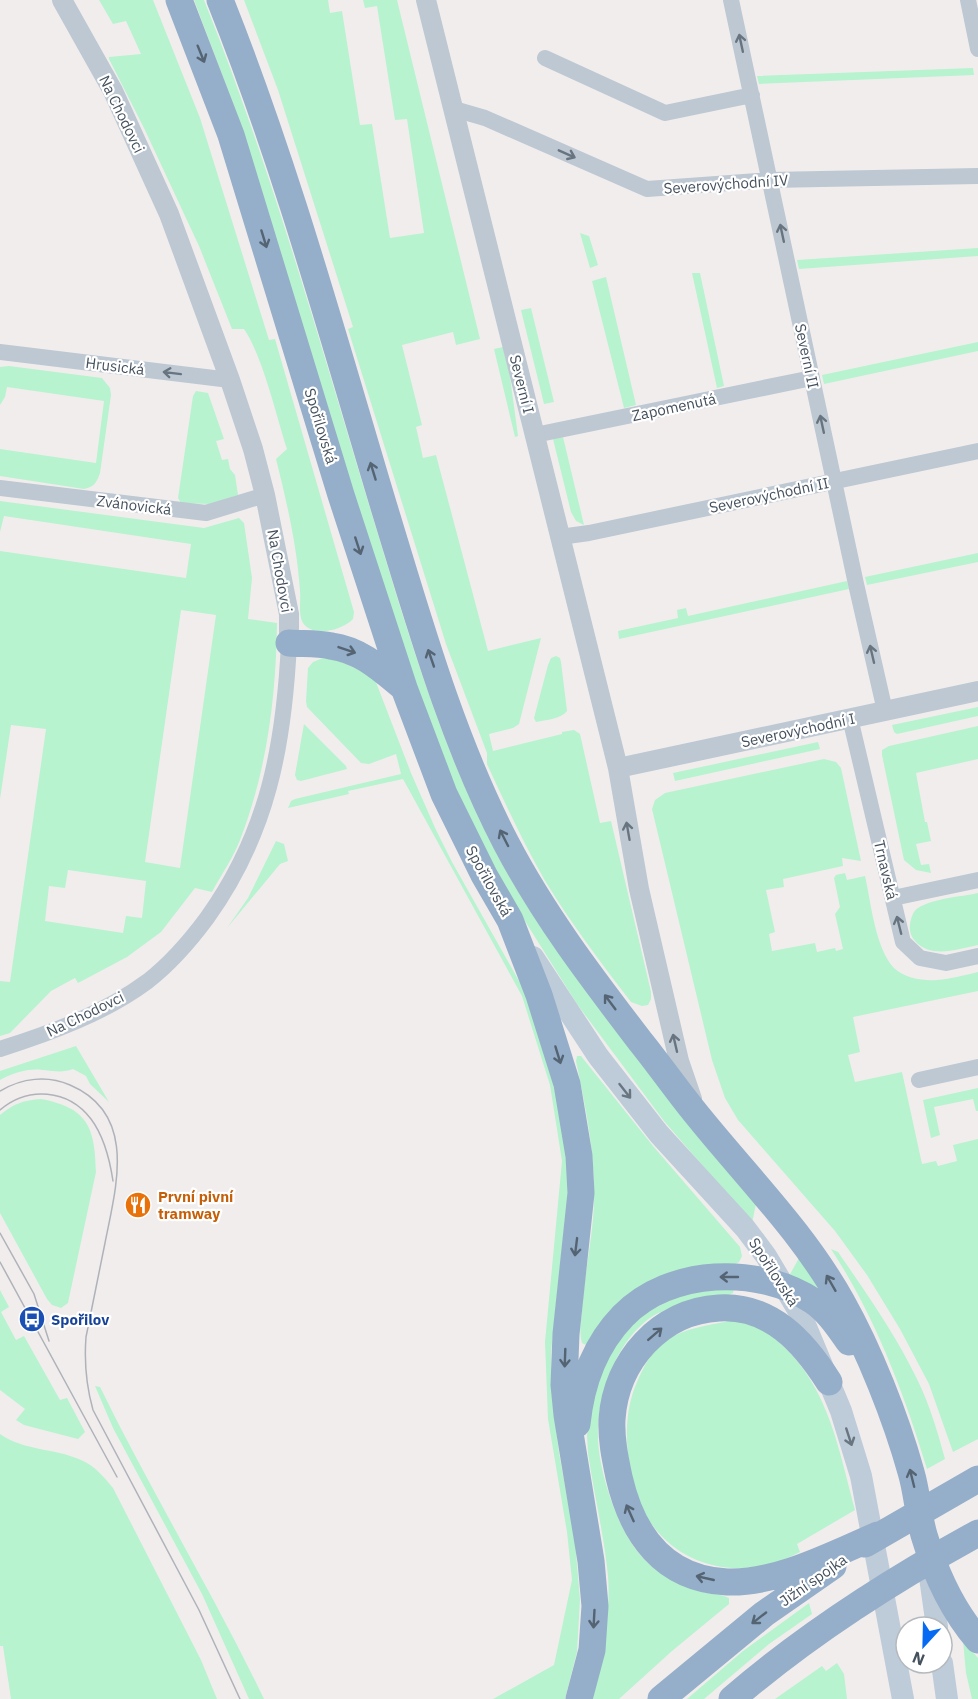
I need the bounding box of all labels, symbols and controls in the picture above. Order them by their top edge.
one-way arrow [735,33,746,53]
one-way arrow [196,45,207,63]
street label: Na Chodovci [95,72,149,156]
one-way arrow [557,148,575,160]
street label: Severovýchodní IV [663,170,789,198]
one-way arrow [775,224,787,243]
one-way arrow [259,229,270,248]
street label: Severní II [791,322,823,390]
street label: Hrusická [85,353,145,379]
street label: Severní I [506,353,538,415]
one-way arrow [163,367,183,378]
street label: Spořilovská [301,386,341,466]
street label: Zapomenutá [630,389,718,425]
one-way arrow [816,415,827,434]
one-way arrow [367,462,378,481]
street label: Severovýchodní II [707,473,831,517]
street label: Zvánovická [95,491,173,519]
street label: Na Chodovci [263,528,297,614]
one-way arrow [353,536,364,555]
one-way arrow [865,644,877,663]
one-way arrow [337,646,355,657]
one-way arrow [425,649,436,668]
street label: Severovýchodní I [739,709,857,751]
one-way arrow [623,822,634,841]
one-way arrow [498,830,509,848]
street label: Trnavská [870,838,902,902]
street label: Spořilovská [462,842,516,920]
one-way arrow [893,916,905,935]
street label: Na Chodovci [43,987,127,1041]
one-way arrow [604,994,616,1010]
one-way arrow [668,1034,680,1053]
one-way arrow [553,1045,564,1064]
one-way arrow [618,1083,631,1099]
place label: První pivní tramway [158,1187,234,1223]
restaurant icon: První pivní tramway [123,1190,153,1220]
street label: Spořilovská [745,1234,803,1310]
one-way arrow [570,1236,581,1256]
one-way arrow [719,1271,739,1283]
one-way arrow [825,1275,837,1292]
bus stop icon: Spořilov [17,1304,47,1334]
place label: Spořilov [51,1310,109,1329]
one-way arrow [647,1327,663,1340]
one-way arrow [559,1348,571,1368]
one-way arrow [844,1427,855,1446]
one-way arrow [905,1469,917,1488]
one-way arrow [624,1505,635,1523]
street label: Jižní spojka [776,1550,850,1610]
one-way arrow [695,1571,714,1583]
one-way arrow [588,1609,599,1628]
one-way arrow [751,1611,767,1624]
north arrow [894,1615,954,1675]
text: N [909,1647,928,1670]

